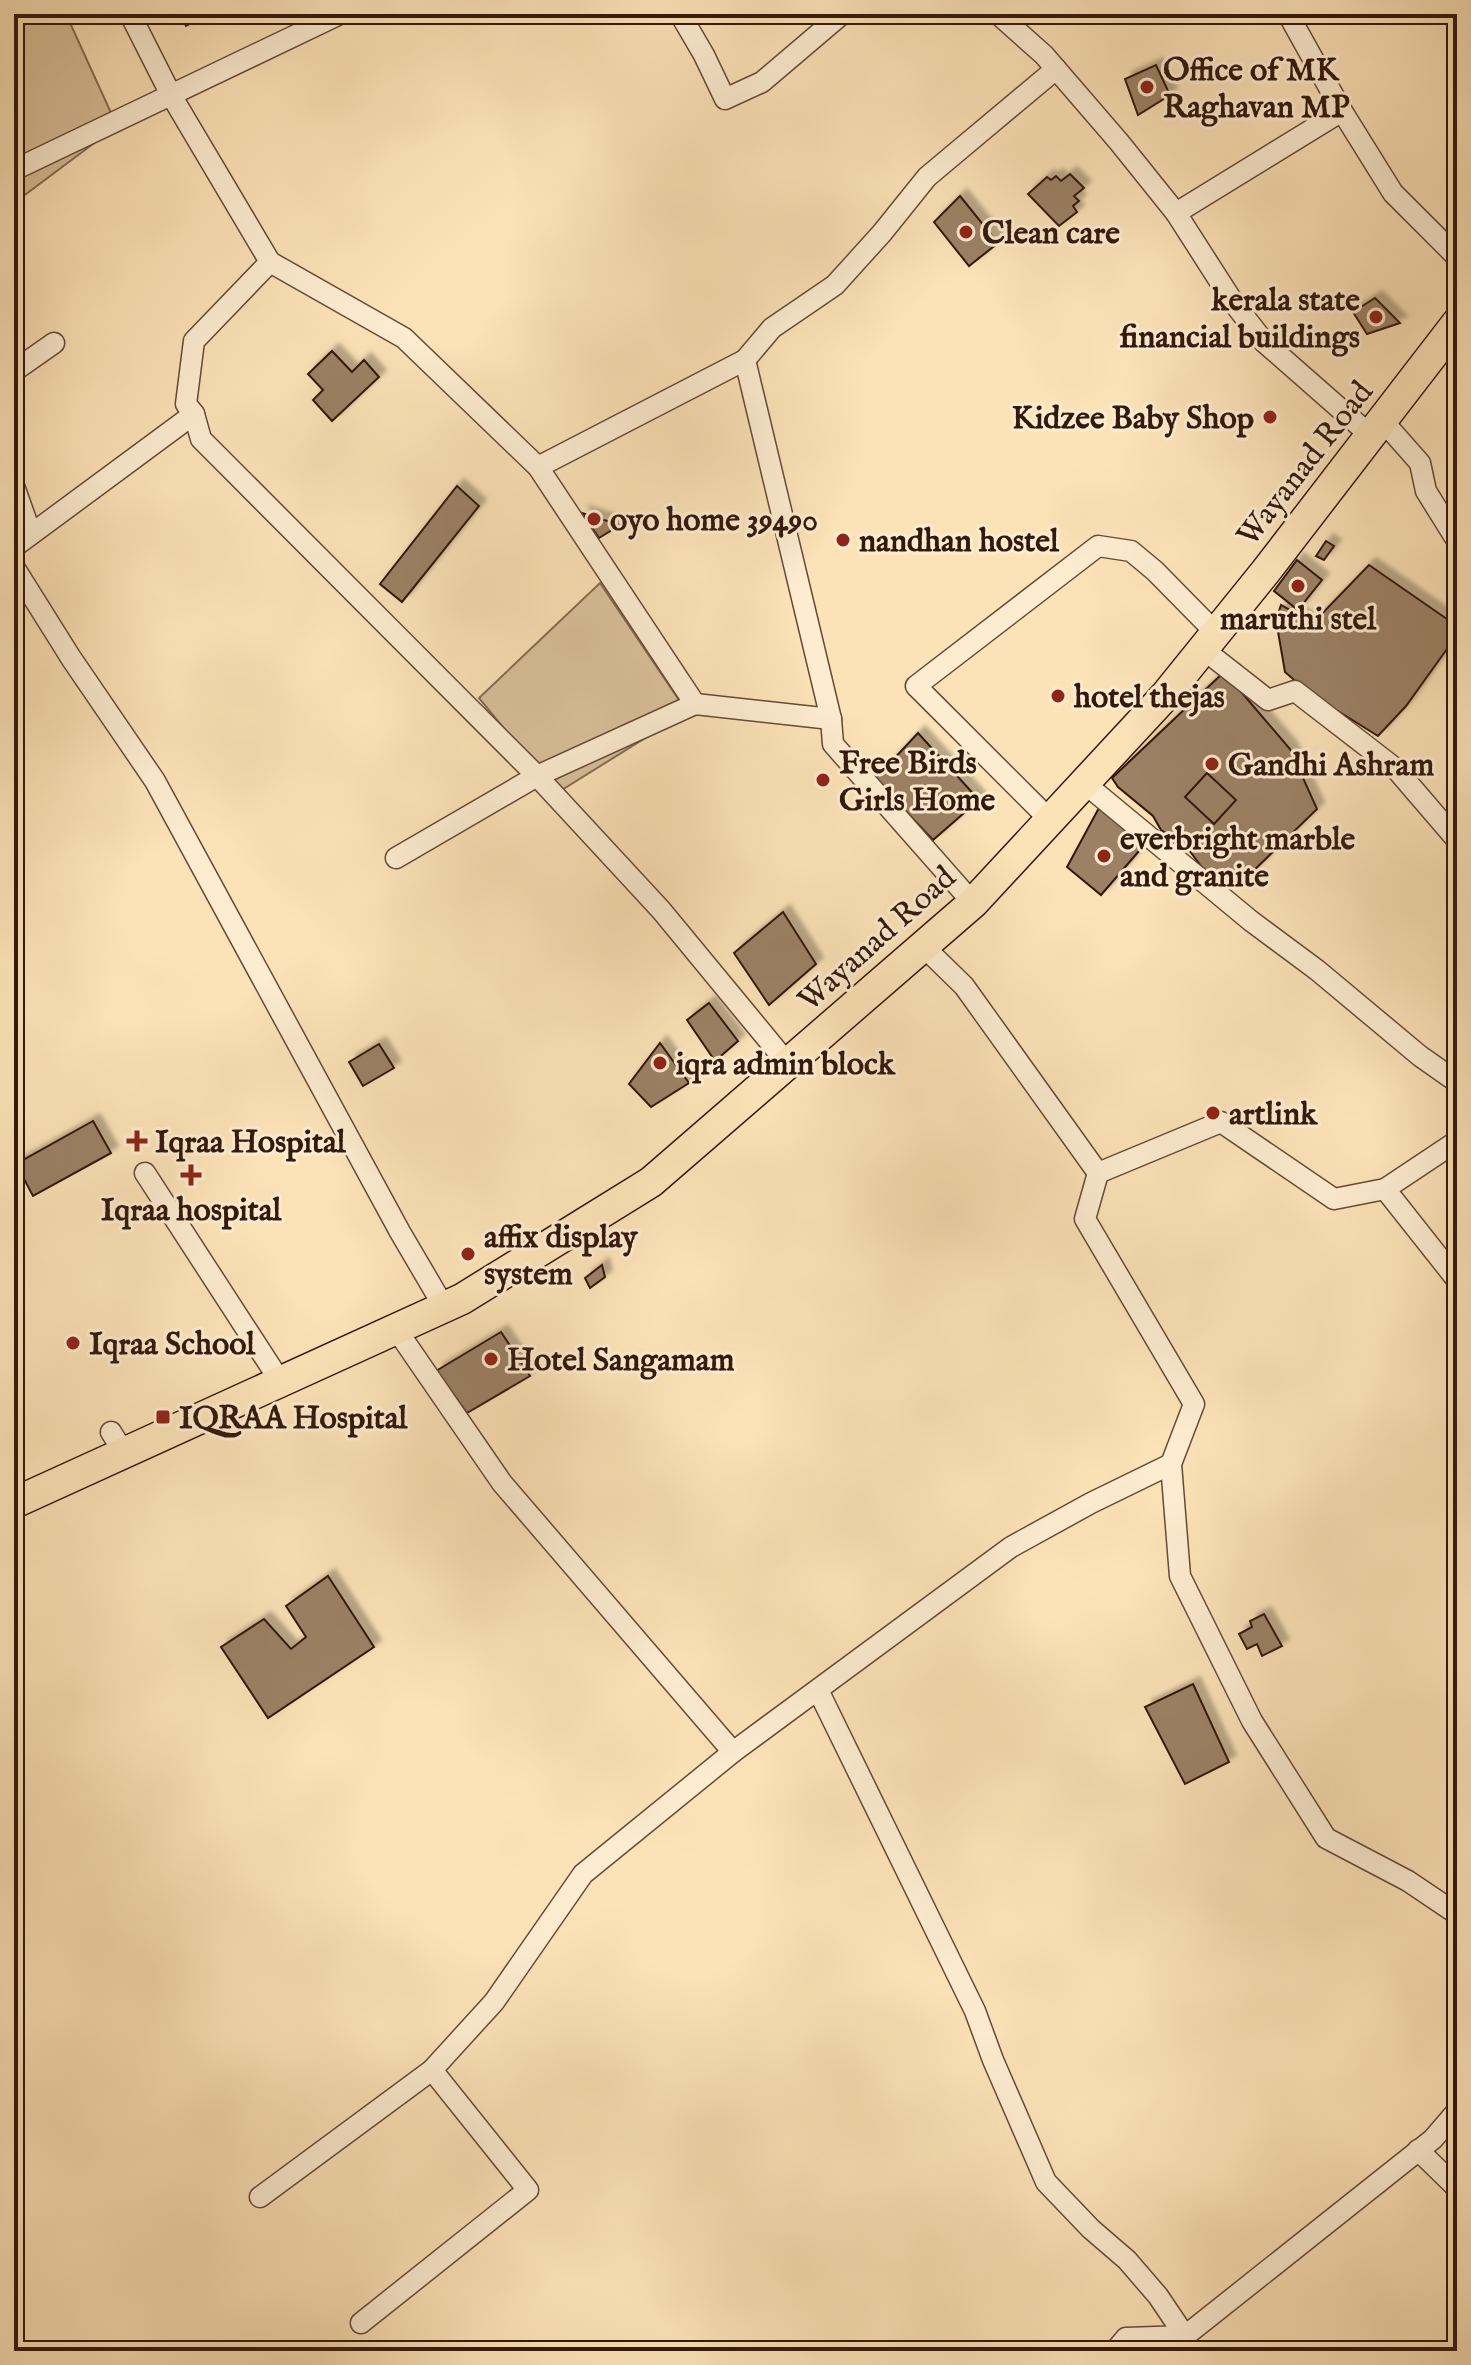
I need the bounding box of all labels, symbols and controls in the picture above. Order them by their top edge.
place label: Office of MK Raghavan MP [1163,51,1350,129]
marker: Office of MK Raghavan MP [1138,78,1156,96]
place label: Clean care [982,214,1120,255]
marker: Clean care [957,223,975,241]
place label: kerala state financial buildings [1120,281,1360,359]
marker: kerala state financial buildings [1367,308,1385,326]
street label: Wayanad Road [1229,373,1384,555]
place label: Kidzee Baby Shop [1012,399,1254,440]
marker: Kidzee Baby Shop [1261,408,1279,426]
place label: oyo home 39490 [610,501,818,542]
marker: oyo home 39490 [585,510,603,528]
place label: nandhan hostel [859,522,1060,563]
marker: nandhan hostel [834,531,852,549]
marker: maruthi stel [1289,577,1307,595]
place label: maruthi stel [1220,600,1377,641]
place label: hotel thejas [1073,678,1225,719]
marker: hotel thejas [1049,687,1067,705]
place label: Free Birds Girls Home [839,744,996,822]
place label: Gandhi Ashram [1228,746,1434,787]
marker: Gandhi Ashram [1203,755,1221,773]
marker: Free Birds Girls Home [814,771,832,789]
place label: everbright marble and granite [1120,820,1356,898]
marker: everbright marble and granite [1095,847,1113,865]
street label: Wayanad Road [790,858,966,1022]
place label: iqra admin block [676,1045,896,1086]
marker: iqra admin block [651,1054,669,1072]
place label: artlink [1229,1095,1318,1136]
marker: artlink [1204,1104,1222,1122]
place label: Iqraa Hospital [155,1123,347,1164]
marker: Iqraa Hospital [126,1130,148,1152]
marker: Iqraa hospital [180,1164,202,1186]
place label: Iqraa hospital [101,1191,282,1232]
place label: affix display system [484,1218,639,1296]
marker: affix display system [459,1245,477,1263]
place label: Iqraa School [89,1325,256,1366]
marker: Iqraa School [64,1334,82,1352]
place label: Hotel Sangamam [507,1341,735,1382]
marker: Hotel Sangamam [482,1350,500,1368]
place label: IQRAA Hospital [179,1399,409,1440]
marker: IQRAA Hospital [154,1408,172,1426]

